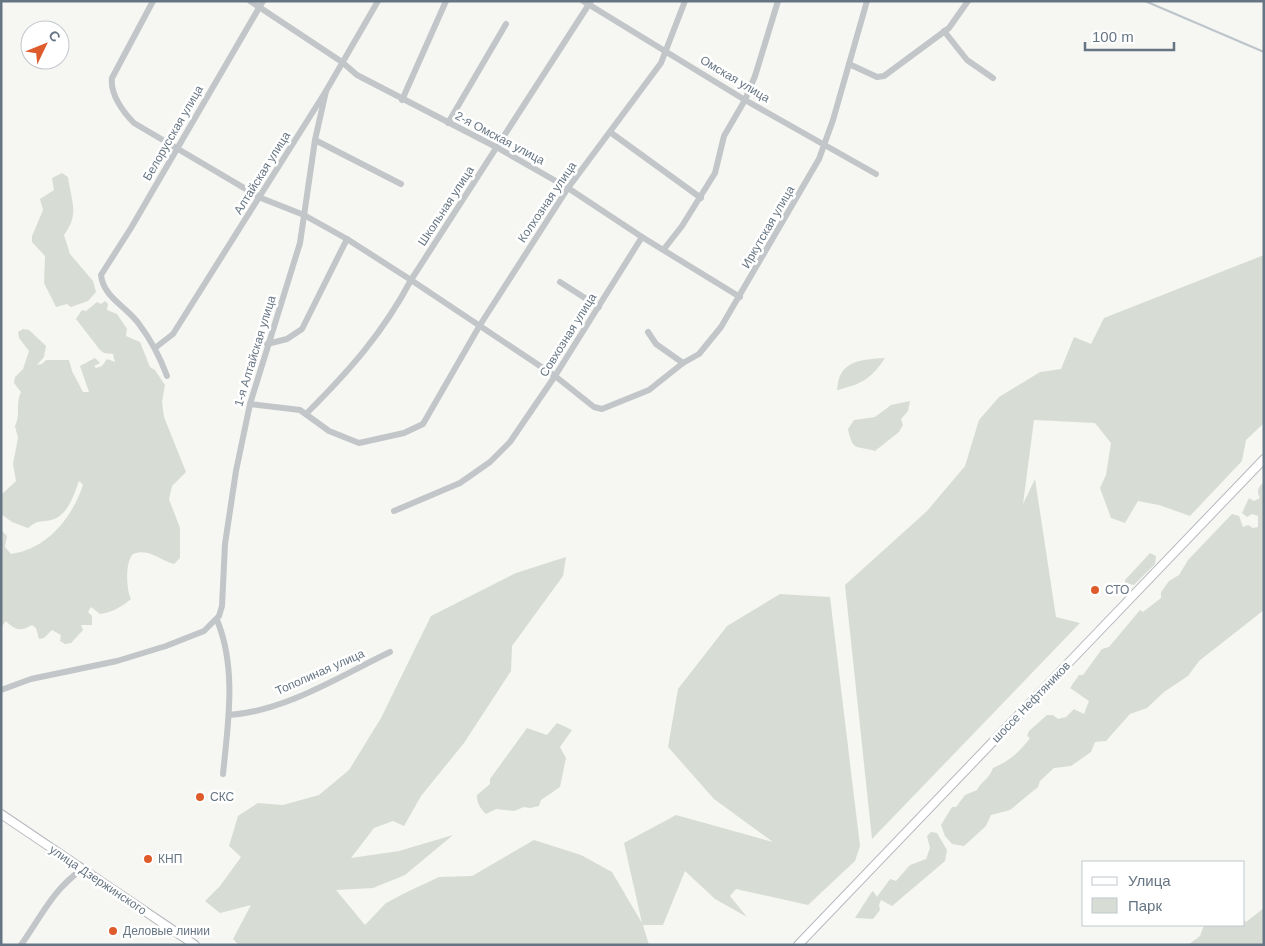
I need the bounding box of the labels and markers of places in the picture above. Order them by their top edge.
place label: СТО [1105,583,1129,597]
marker: СТО [1089,584,1101,596]
place label: СКС [210,790,235,804]
marker: СКС [194,791,206,803]
place label: КНП [158,852,182,866]
marker: КНП [142,853,154,865]
place label: Деловые линии [123,924,210,938]
marker: Деловые линии [107,925,119,937]

